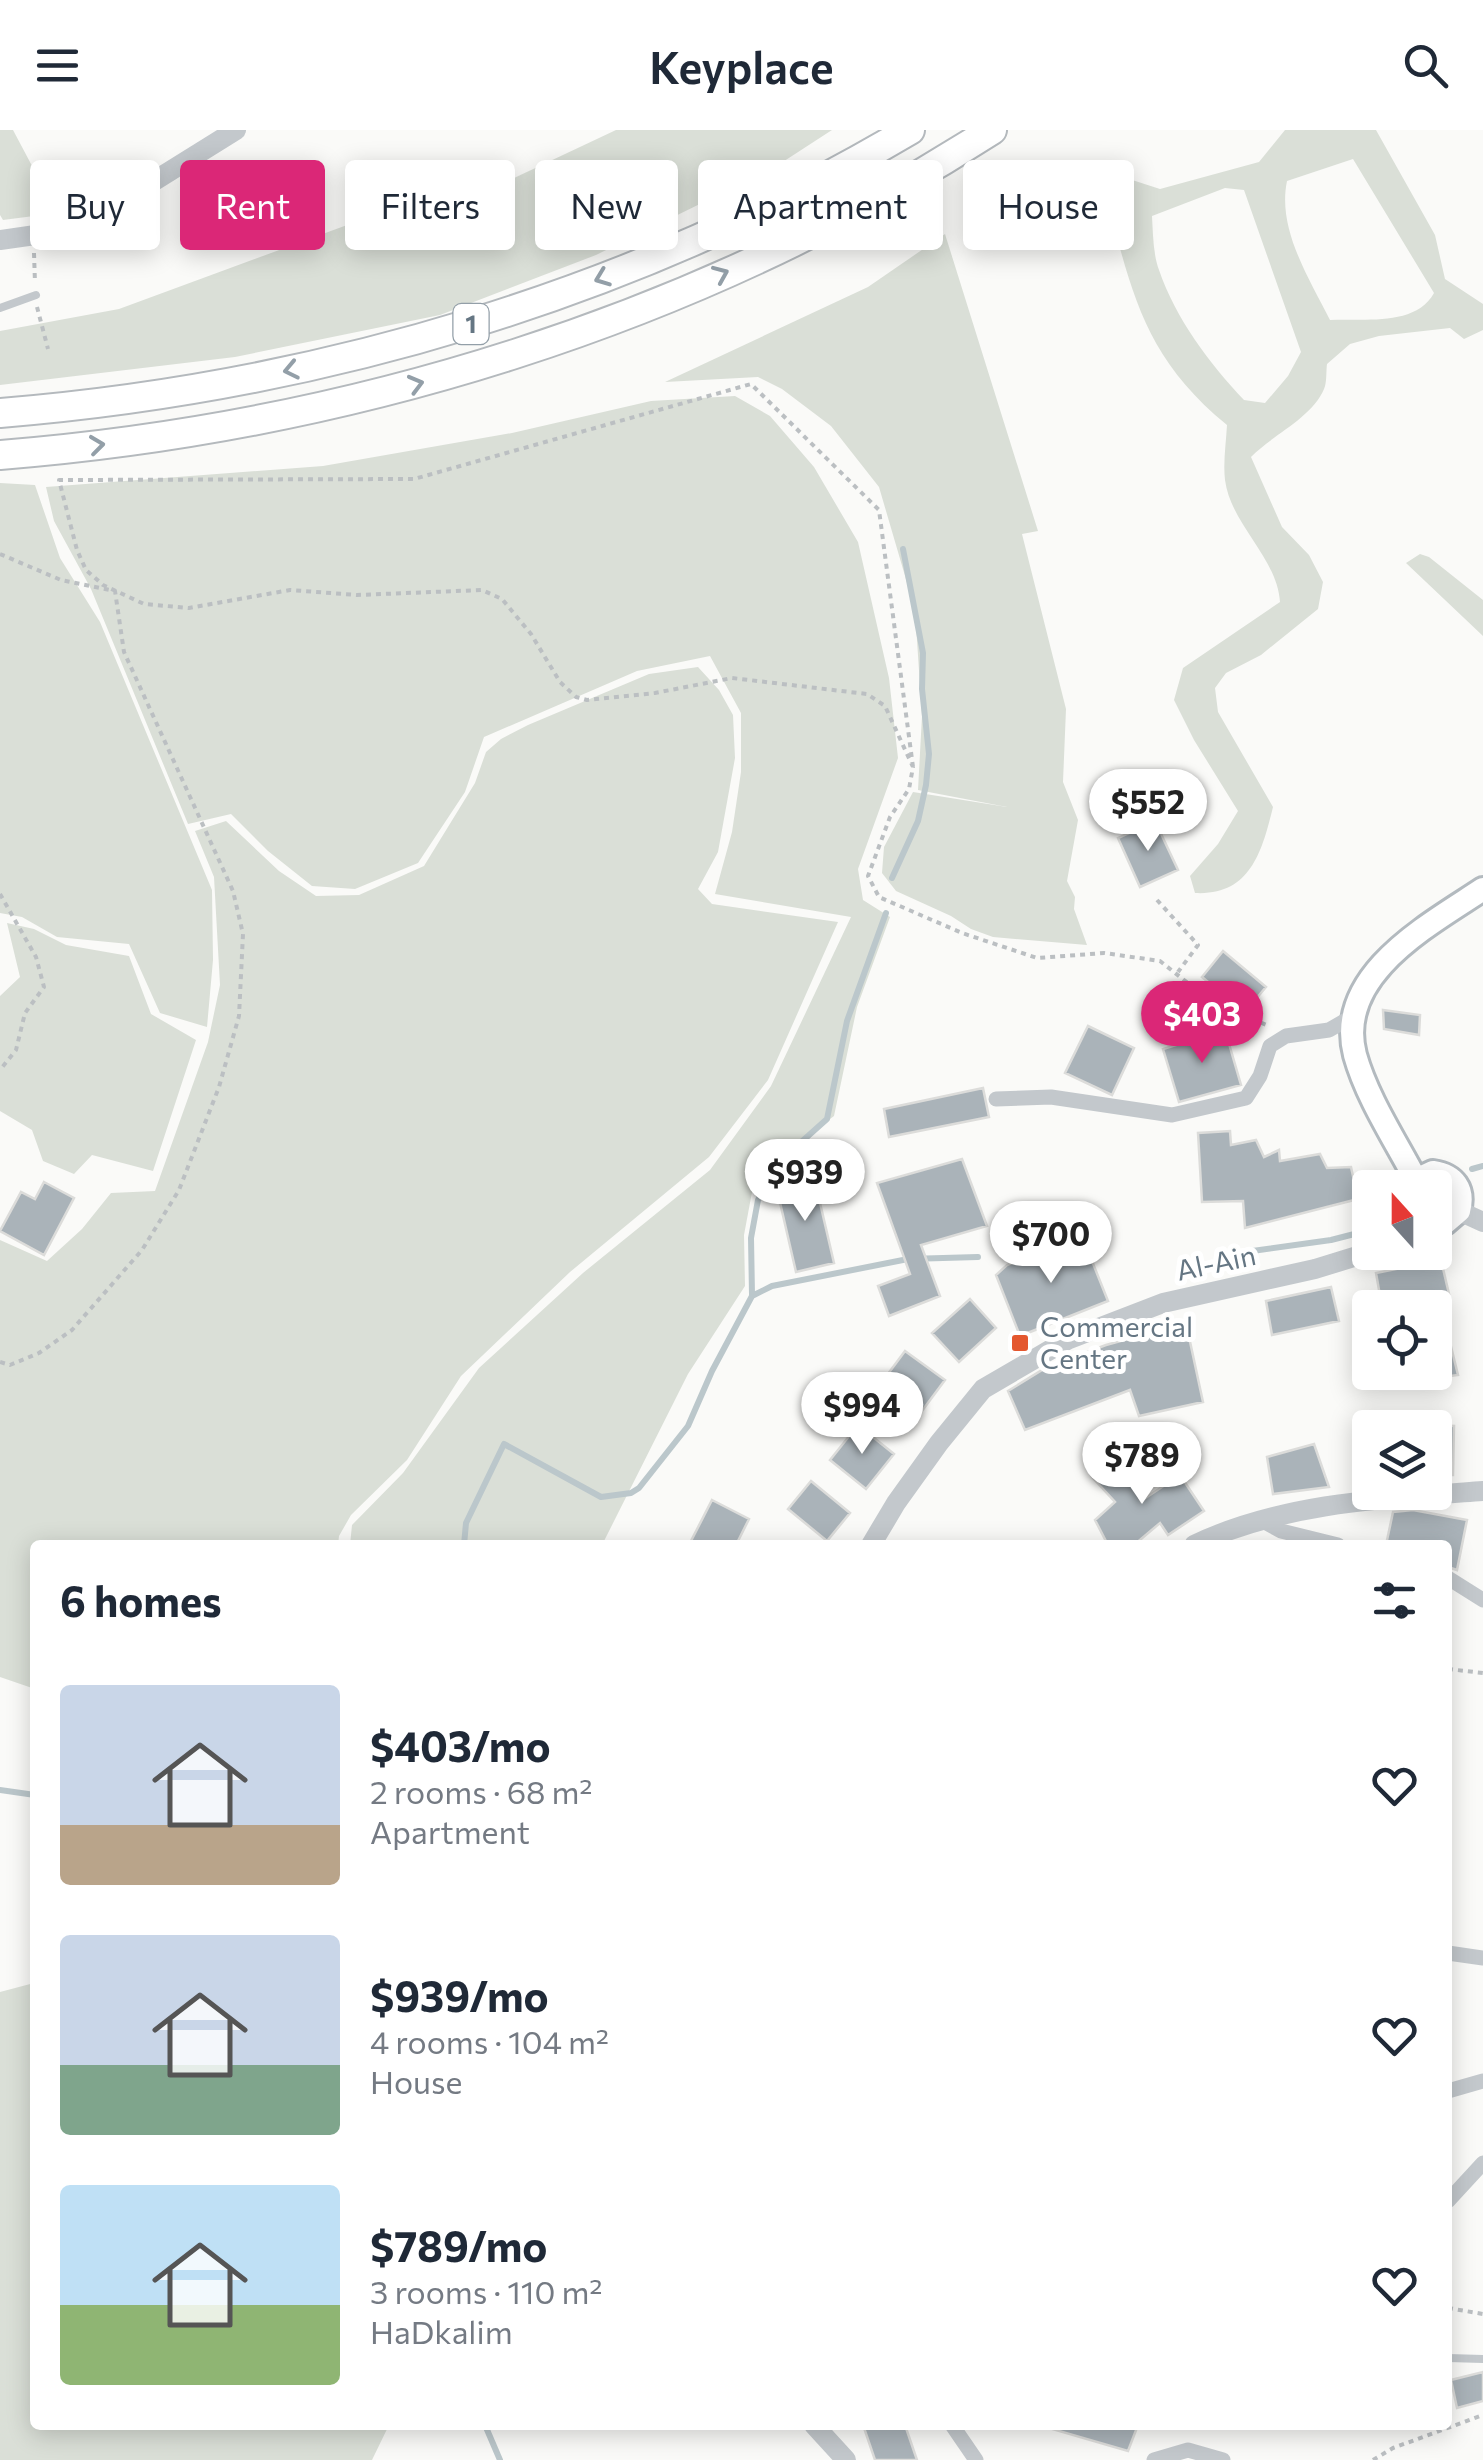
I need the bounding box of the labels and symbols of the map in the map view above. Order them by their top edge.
one-way arrow [711,266,729,286]
one-way arrow [594,267,611,287]
road number: 1 [454,304,488,344]
one-way arrow [282,359,299,380]
one-way arrow [407,375,424,396]
one-way arrow [89,435,105,456]
pin: $552 [1089,769,1207,854]
pin: $403 [1143,981,1261,1066]
pin: $939 [746,1139,864,1224]
north arrow [1352,1170,1452,1270]
pin: $700 [992,1201,1110,1286]
street label: Al-Ain [1173,1237,1259,1287]
place label: Commercial Center [1040,1309,1193,1375]
marker: Commercial Center [1009,1332,1031,1354]
pin: $994 [803,1372,921,1457]
pin: $789 [1083,1422,1201,1507]

